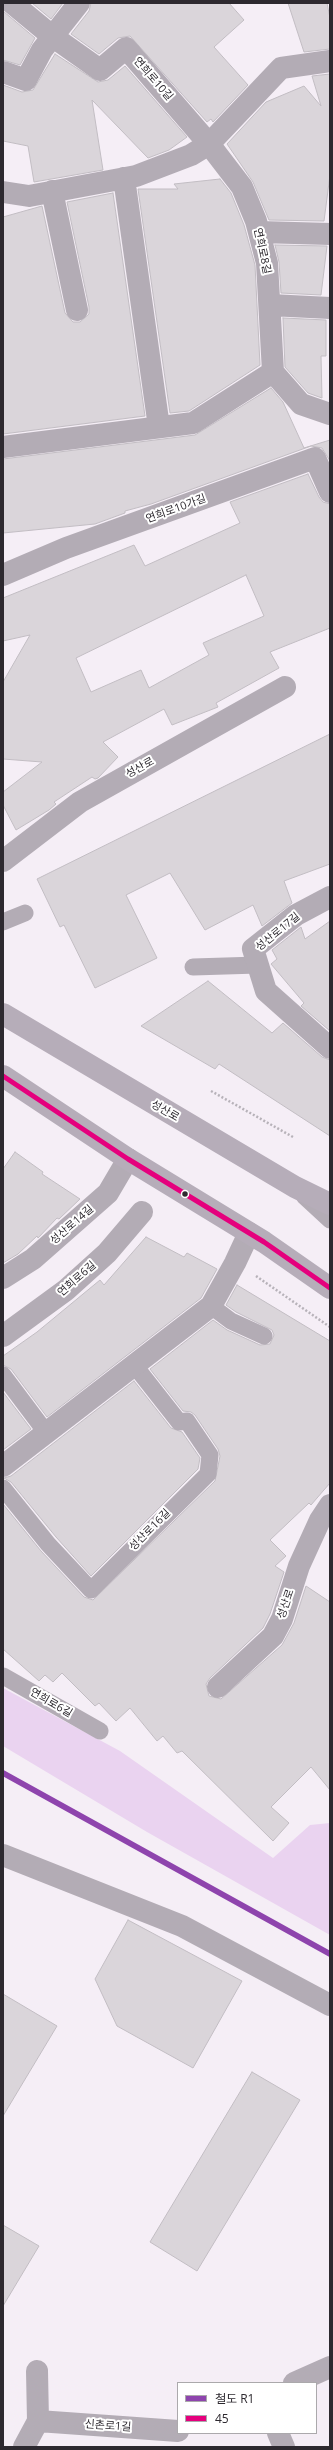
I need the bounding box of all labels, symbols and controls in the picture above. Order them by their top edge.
street label: 연희로10길 [131,55,175,103]
street label: 연희로8길 [251,227,273,275]
street label: 연희로10가길 [144,492,208,526]
street label: 성산로 [124,755,156,781]
street label: 성산로17길 [253,910,303,954]
street label: 성산로 [149,1098,181,1124]
unlabelled marker [180,1189,190,1199]
street label: 성산로14길 [48,1203,96,1247]
street label: 연희로6길 [55,1259,99,1299]
street label: 성산로16길 [127,1507,173,1553]
street label: 성산로 [275,1587,297,1621]
street label: 연희로6길 [27,1686,75,1720]
legend [177,2382,317,2434]
text: 철도 R1 [215,2390,254,2407]
text: 45 [215,2410,229,2427]
street label: 신촌로1길 [84,2418,132,2434]

